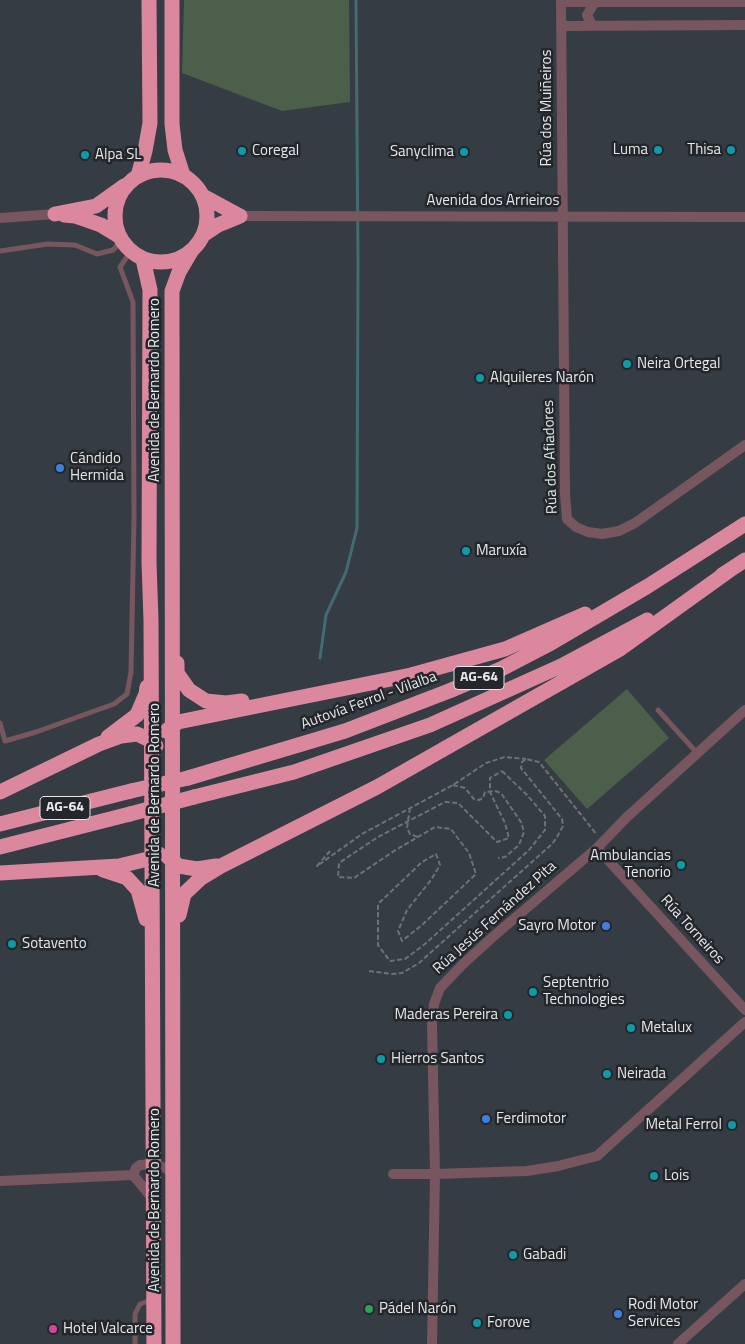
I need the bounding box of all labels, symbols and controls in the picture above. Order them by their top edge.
street label: Rúa dos Muiñeiros [538,50,556,166]
place label: Luma [613,141,648,159]
place label: Thisa [687,141,721,159]
place label: Coregal [252,142,299,160]
place label: Sanyclima [390,143,454,161]
marker: Luma [652,144,664,156]
marker: Thisa [725,144,737,156]
marker: Coregal [236,145,248,157]
place label: Alpa SL [95,146,141,164]
marker: Sanyclima [458,146,470,158]
marker: Alpa SL [79,149,91,161]
street label: Avenida dos Arrieiros [427,192,559,210]
street label: Avenida de Bernardo Romero [146,298,164,482]
place label: Neira Ortegal [637,355,721,373]
marker: Neira Ortegal [621,358,633,370]
place label: Alquileres Narón [490,369,594,387]
marker: Alquileres Narón [474,372,486,384]
street label: Rúa dos Afiadores [540,400,562,514]
place label: Cándido Hermida [70,450,124,485]
marker: Cándido Hermida [54,462,66,474]
place label: Maruxía [476,542,527,560]
marker: Maruxía [460,545,472,557]
road number: AG-64 [454,666,504,690]
street label: Autovía Ferrol - Vilalba [299,668,439,734]
street label: Avenida de Bernardo Romero [146,703,164,887]
road number: AG-64 [40,796,90,820]
place label: Ambulancias Tenorio [590,847,671,882]
street label: Rúa Jesús Fernández Pita [430,858,560,978]
marker: Ambulancias Tenorio [675,859,687,871]
street label: Rúa Torneiros [656,892,728,968]
place label: Sayro Motor [518,917,596,935]
marker: Sayro Motor [600,920,612,932]
place label: Sotavento [22,935,87,953]
marker: Sotavento [6,938,18,950]
place label: Septentrio Technologies [543,974,625,1009]
marker: Septentrio Technologies [527,986,539,998]
place label: Maderas Pereira [394,1006,498,1024]
marker: Maderas Pereira [502,1009,514,1021]
place label: Metalux [641,1019,692,1037]
marker: Metalux [625,1022,637,1034]
place label: Hierros Santos [391,1050,484,1068]
marker: Hierros Santos [375,1053,387,1065]
place label: Neirada [617,1065,666,1083]
marker: Neirada [601,1068,613,1080]
street label: Avenida de Bernardo Romero [146,1108,164,1292]
place label: Ferdimotor [496,1110,566,1128]
marker: Ferdimotor [480,1113,492,1125]
place label: Metal Ferrol [646,1116,722,1134]
marker: Metal Ferrol [726,1119,738,1131]
place label: Lois [664,1167,689,1185]
marker: Lois [648,1170,660,1182]
place label: Gabadi [523,1246,566,1264]
marker: Gabadi [507,1249,519,1261]
place label: Rodi Motor Services [628,1296,698,1331]
place label: Pádel Narón [379,1300,456,1318]
marker: Pádel Narón [363,1303,375,1315]
marker: Rodi Motor Services [612,1308,624,1320]
place label: Forove [487,1314,530,1332]
marker: Forove [471,1317,483,1329]
place label: Hotel Valcarce [63,1320,153,1338]
marker: Hotel Valcarce [47,1323,59,1335]

